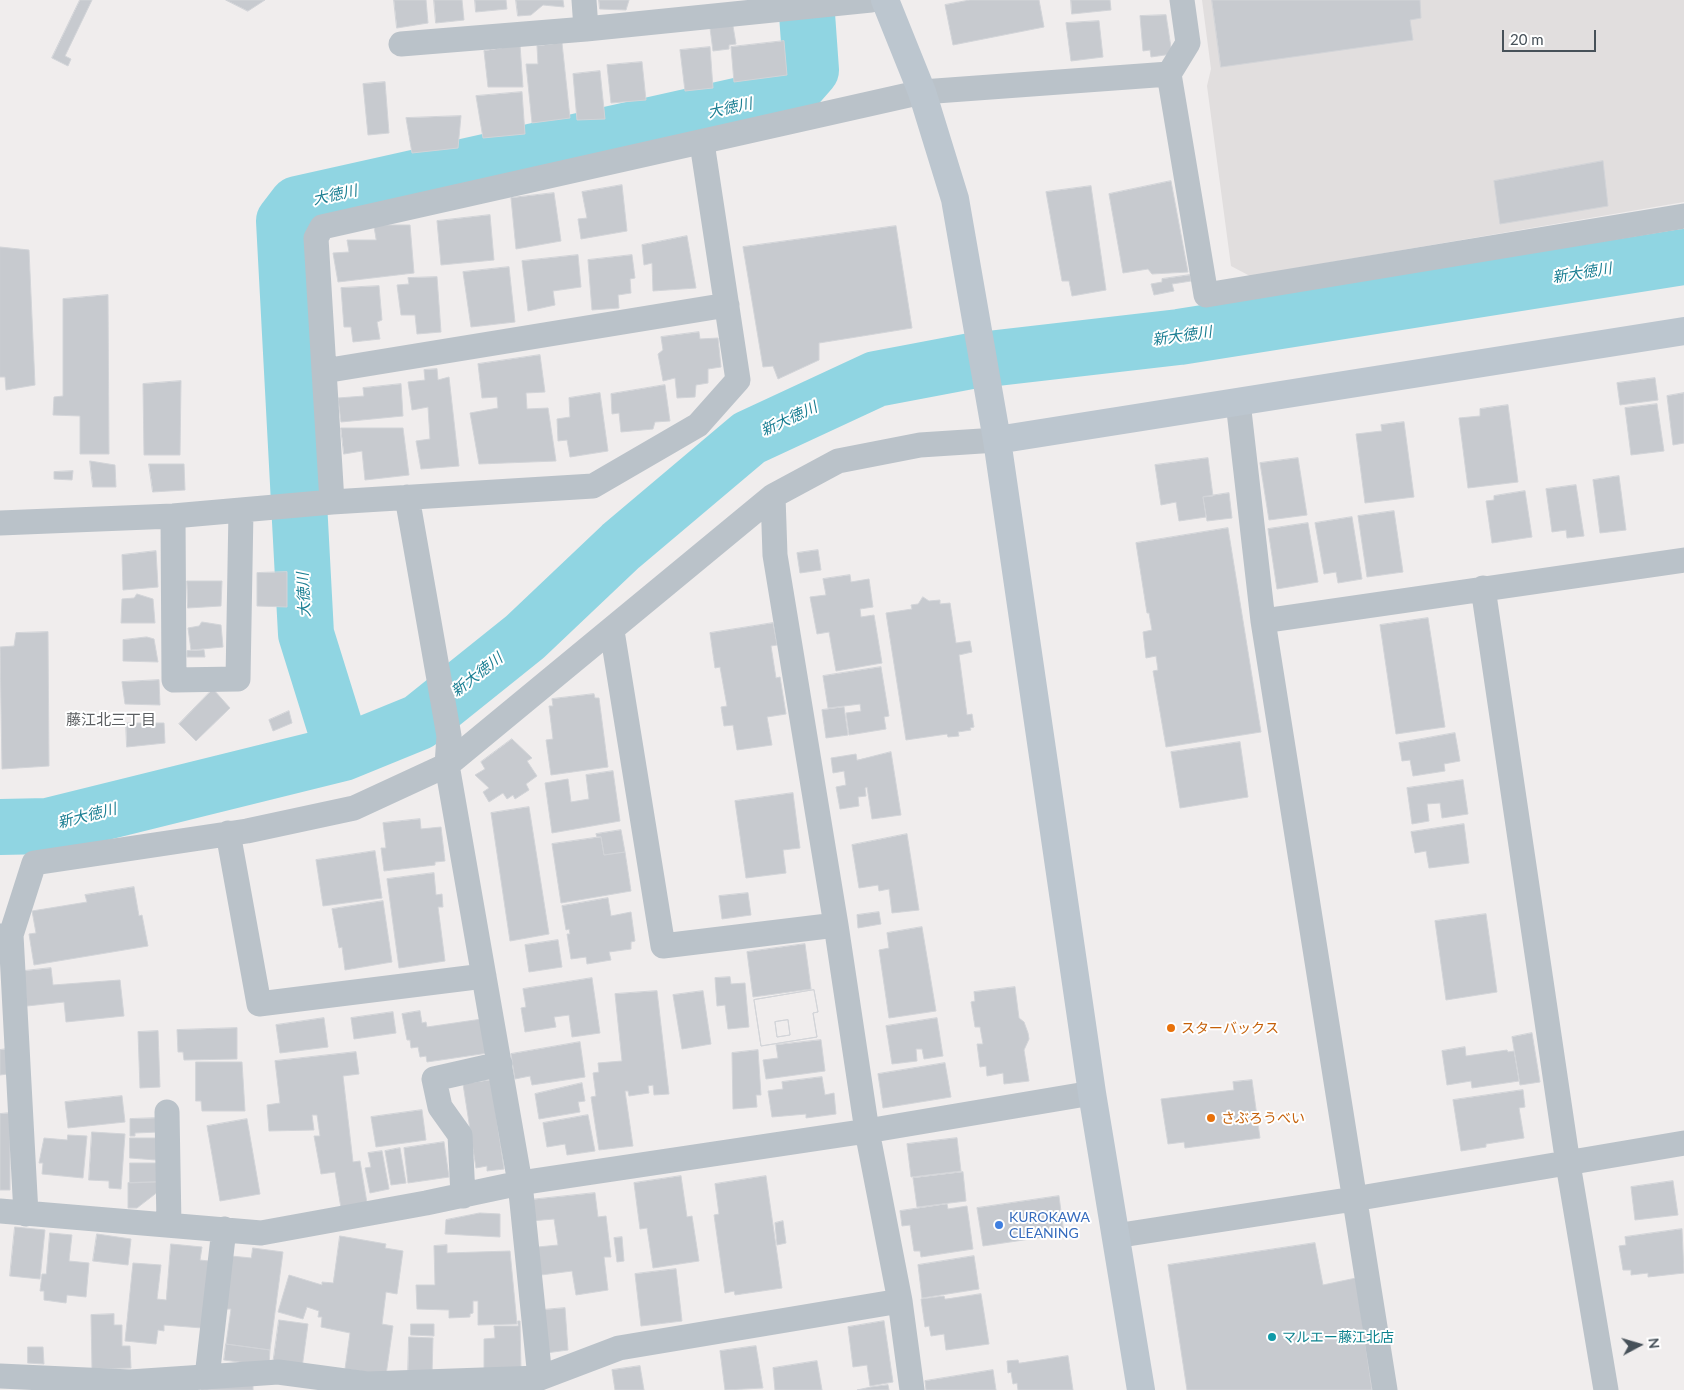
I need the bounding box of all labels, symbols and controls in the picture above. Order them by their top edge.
scale bar [1504,20,1598,52]
text: 20 m [1510,30,1544,48]
water label: 大徳川 [706,95,754,121]
water label: 大徳川 [311,182,359,208]
water label: 新大徳川 [1551,259,1613,287]
water label: 新大徳川 [1151,323,1213,349]
water label: 新大徳川 [758,398,820,440]
water label: 大徳川 [294,572,314,618]
water label: 新大徳川 [448,649,506,701]
district label: 藤江北三丁目 [66,711,156,729]
water label: 新大徳川 [56,800,118,832]
place label: スターバックス [1181,1020,1279,1036]
marker: スターバックス [1165,1022,1177,1034]
place label: さぶろうべい [1221,1110,1305,1126]
marker: さぶろうべい [1205,1112,1217,1124]
place label: KUROKAWA CLEANING [1009,1209,1090,1242]
marker: KUROKAWA CLEANING [993,1219,1005,1231]
north arrow [1614,1320,1664,1370]
place label: マルエー藤江北店 [1282,1329,1394,1345]
marker: マルエー藤江北店 [1266,1331,1278,1343]
text: N [1645,1337,1663,1350]

